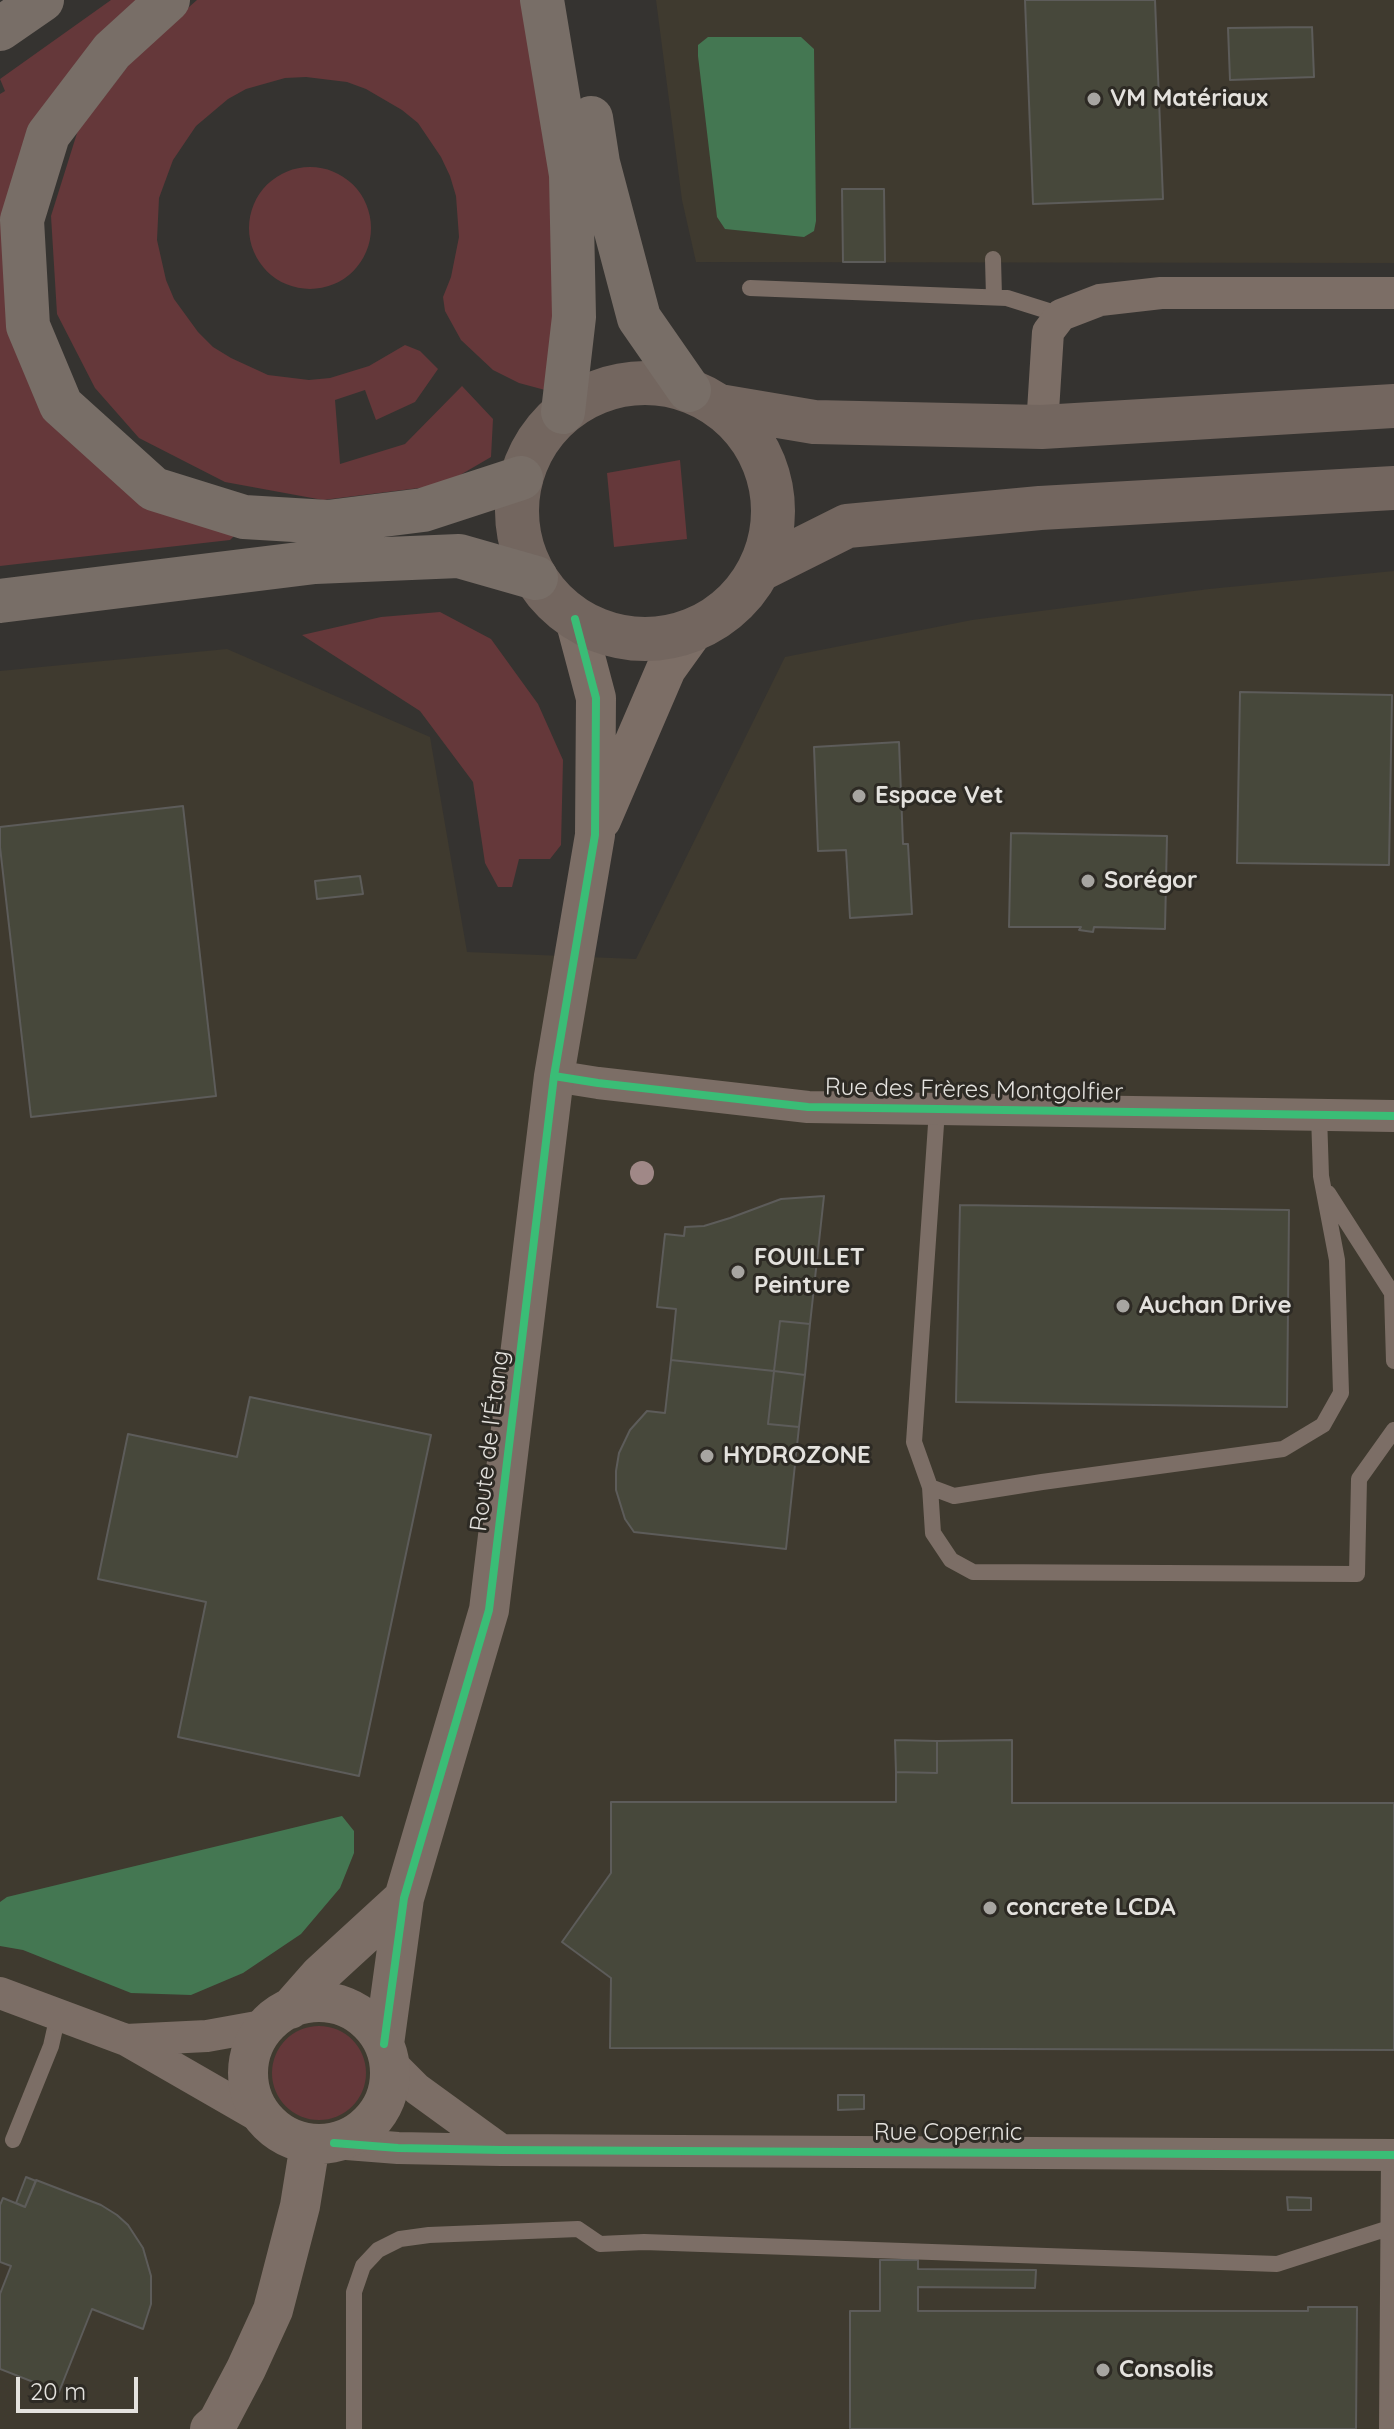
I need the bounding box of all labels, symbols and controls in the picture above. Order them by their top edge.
place label: VM Matériaux [1110,85,1268,113]
marker: VM Matériaux [1085,90,1103,108]
place label: Espace Vet [875,782,1003,810]
marker: Espace Vet [850,787,868,805]
place label: Sorégor [1104,867,1197,895]
marker: Sorégor [1079,872,1097,890]
street label: Rue des Frères Montgolfier [825,1073,1123,1107]
place label: FOUILLET Peinture [754,1244,865,1300]
marker: FOUILLET Peinture [729,1263,747,1281]
place label: Auchan Drive [1139,1292,1292,1320]
marker: Auchan Drive [1114,1297,1132,1315]
street label: Route de l'Étang [465,1349,515,1533]
place label: HYDROZONE [723,1442,871,1470]
marker: HYDROZONE [698,1447,716,1465]
place label: concrete LCDA [1006,1894,1176,1922]
marker: concrete LCDA [981,1899,999,1917]
street label: Rue Copernic [874,2119,1022,2147]
place label: Consolis [1119,2356,1214,2384]
scale bar [20,2361,142,2411]
marker: Consolis [1094,2361,1112,2379]
text: 20 m [30,2376,86,2406]

